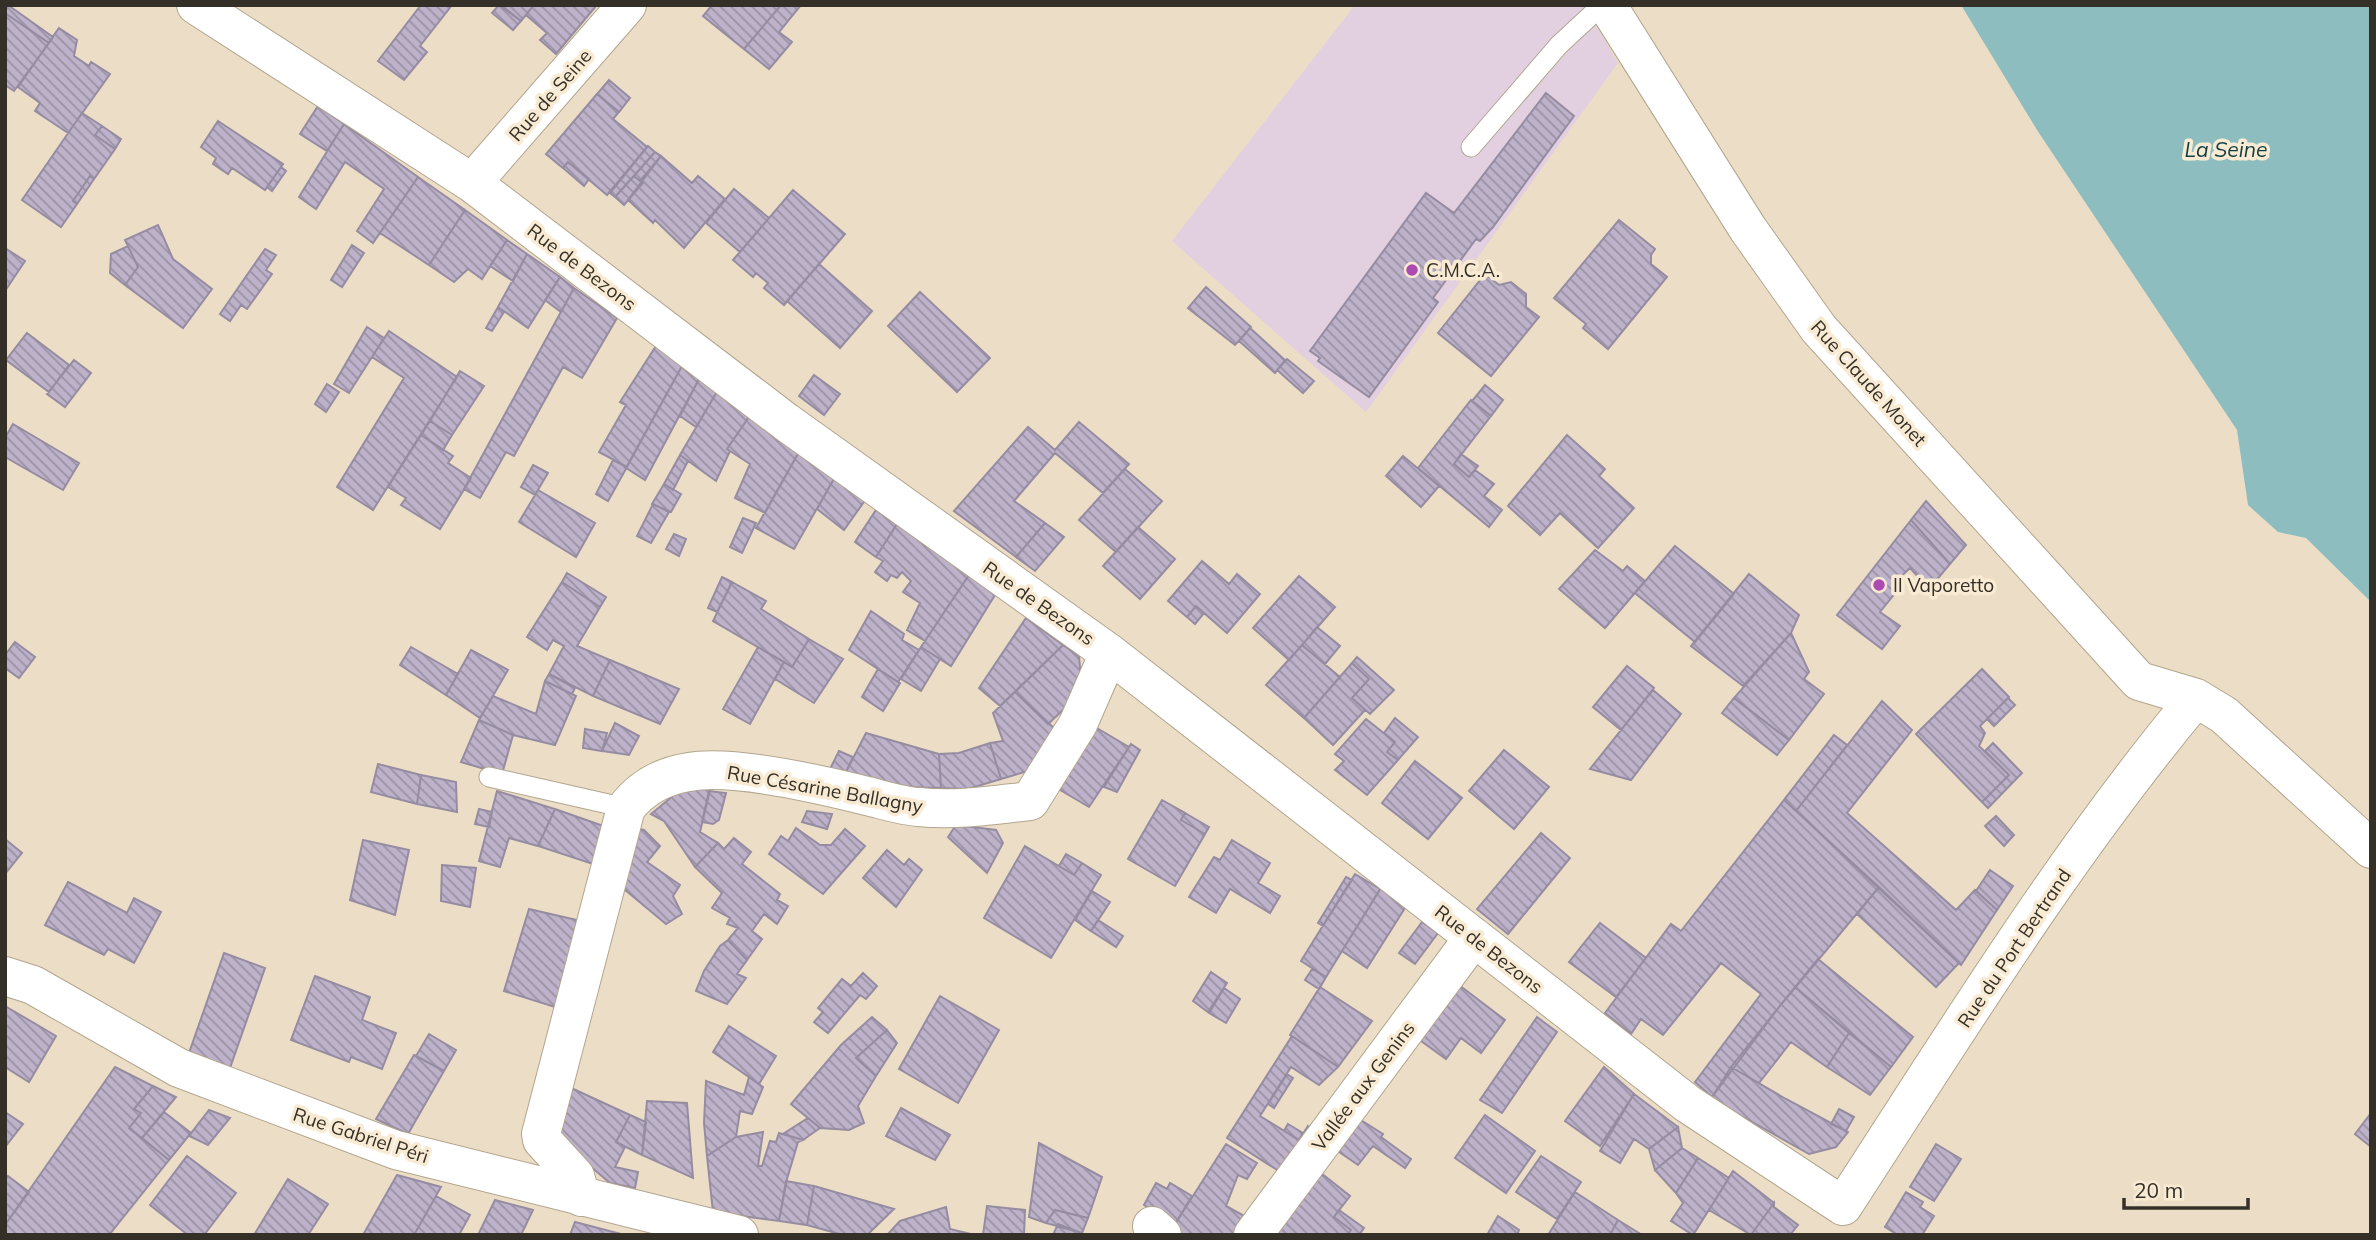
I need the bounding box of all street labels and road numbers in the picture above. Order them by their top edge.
street label: Rue de Seine [503,44,597,146]
street label: Rue de Bezons [523,218,641,316]
street label: Rue Claude Monet [1806,315,1932,451]
street label: Rue de Bezons [979,556,1099,650]
street label: Rue Césarine Ballagny [725,760,925,818]
street label: Rue du Port Bertrand [1952,864,2076,1032]
street label: Rue de Bezons [1430,899,1548,999]
street label: Vallée aux Genins [1306,1016,1420,1156]
street label: Rue Gabriel Péri [290,1102,432,1168]

